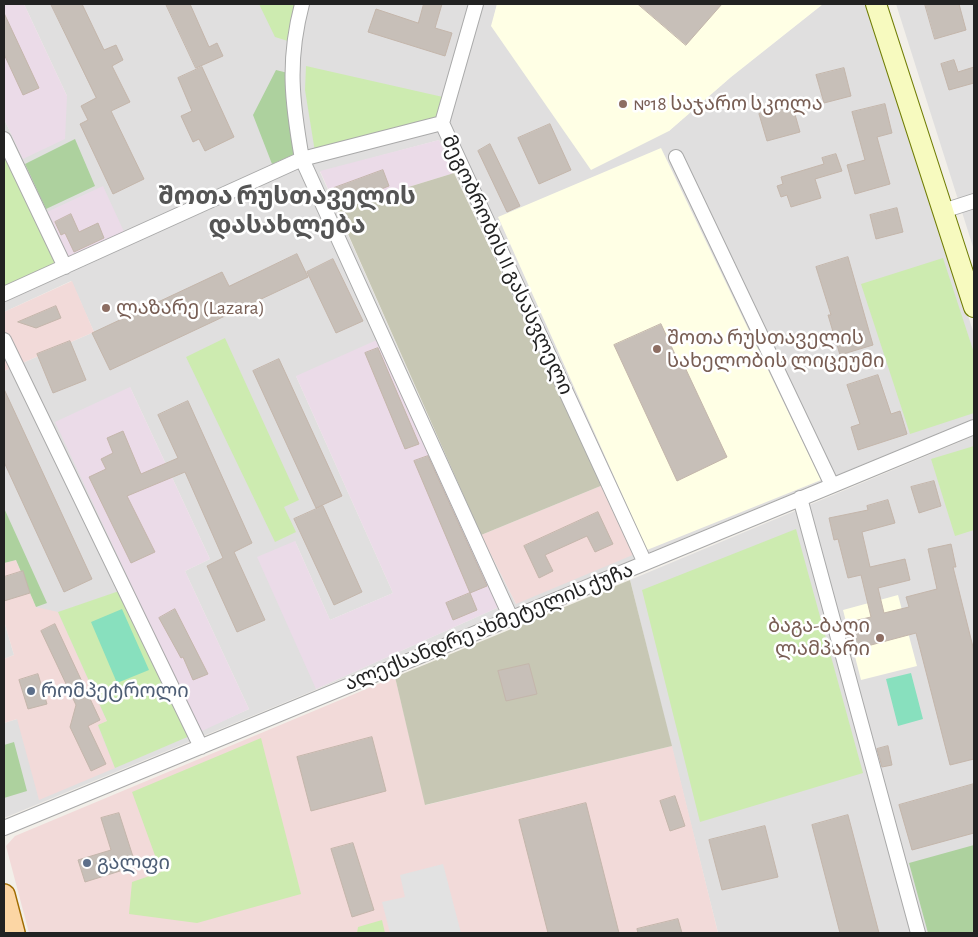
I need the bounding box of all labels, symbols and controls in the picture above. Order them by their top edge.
place label: №18 საჯარო სკოლა [633,92,823,116]
marker: №18 საჯარო სკოლა [617,98,629,110]
street label: მეგობრობის II გასასვლელი [436,131,578,399]
district label: შოთა რუსთაველის დასახლება [158,181,416,240]
place label: ლაზარე (Lazara) [116,296,265,320]
marker: ლაზარე (Lazara) [100,302,112,314]
place label: შოთა რუსთაველის სახელობის ლიცეუმი [667,326,885,373]
marker: შოთა რუსთაველის სახელობის ლიცეუმი [651,343,663,355]
street label: ალექსანდრე ახმეტელის ქუჩა [341,558,637,696]
place label: ბაგა-ბაღი ლამპარი [768,614,870,661]
marker: ბაგა-ბაღი ლამპარი [874,632,886,644]
place label: რომპეტროლი [41,679,189,703]
marker: რომპეტროლი [25,685,37,697]
place label: გალფი [97,851,170,875]
marker: გალფი [81,857,93,869]

